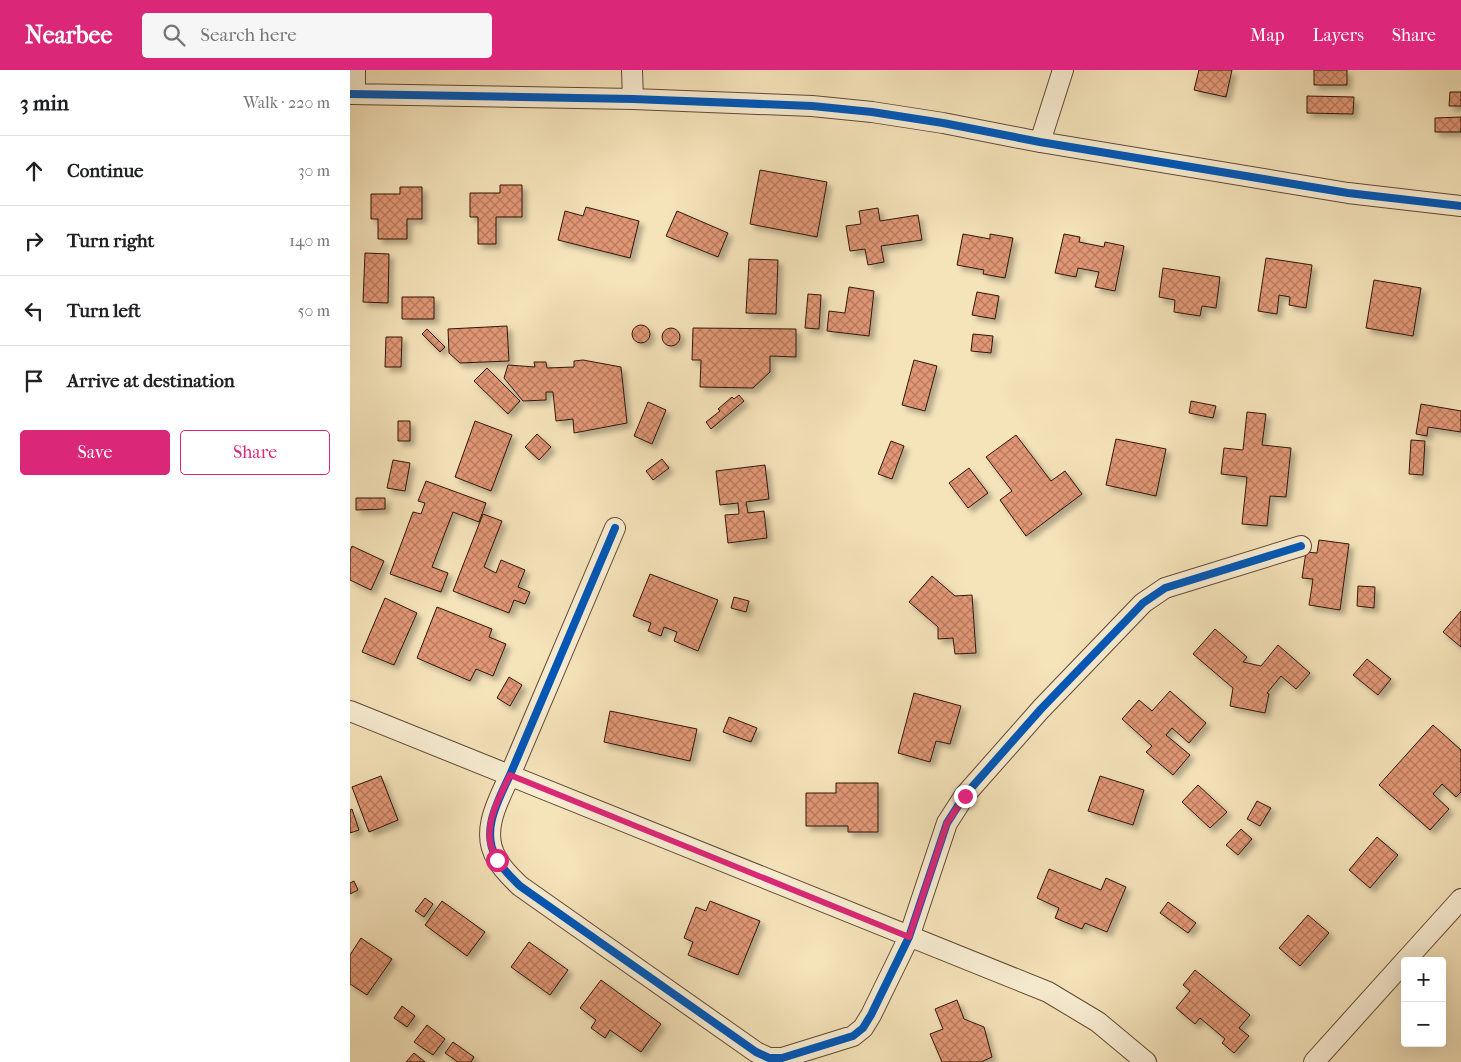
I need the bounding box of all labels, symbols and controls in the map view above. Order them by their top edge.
search box [142,13,492,58]
text: Nearbee [25,21,112,49]
icon: search [160,21,188,49]
text: Search here [200,24,297,46]
text: Map [1250,25,1284,46]
text: Layers [1312,25,1364,46]
text: Share [1392,25,1436,46]
text: 3 min [20,91,69,115]
text: Walk · 220 m [243,93,330,112]
icon: ahead [20,157,48,185]
text: Continue [67,160,143,182]
text: 30 m [298,161,330,180]
icon: right [20,227,48,255]
text: Turn right [67,230,154,252]
text: 140 m [289,231,330,250]
icon: left [20,297,48,325]
text: Turn left [67,300,141,322]
text: 50 m [298,301,330,320]
icon: arrive [20,367,48,395]
text: Arrive at destination [67,370,235,392]
button: Save [20,430,170,475]
button: Share [180,430,330,475]
route end [954,785,977,808]
route start [486,849,509,872]
map controls [1401,957,1446,1047]
button: + [1401,957,1446,1002]
button: − [1401,1002,1446,1047]

